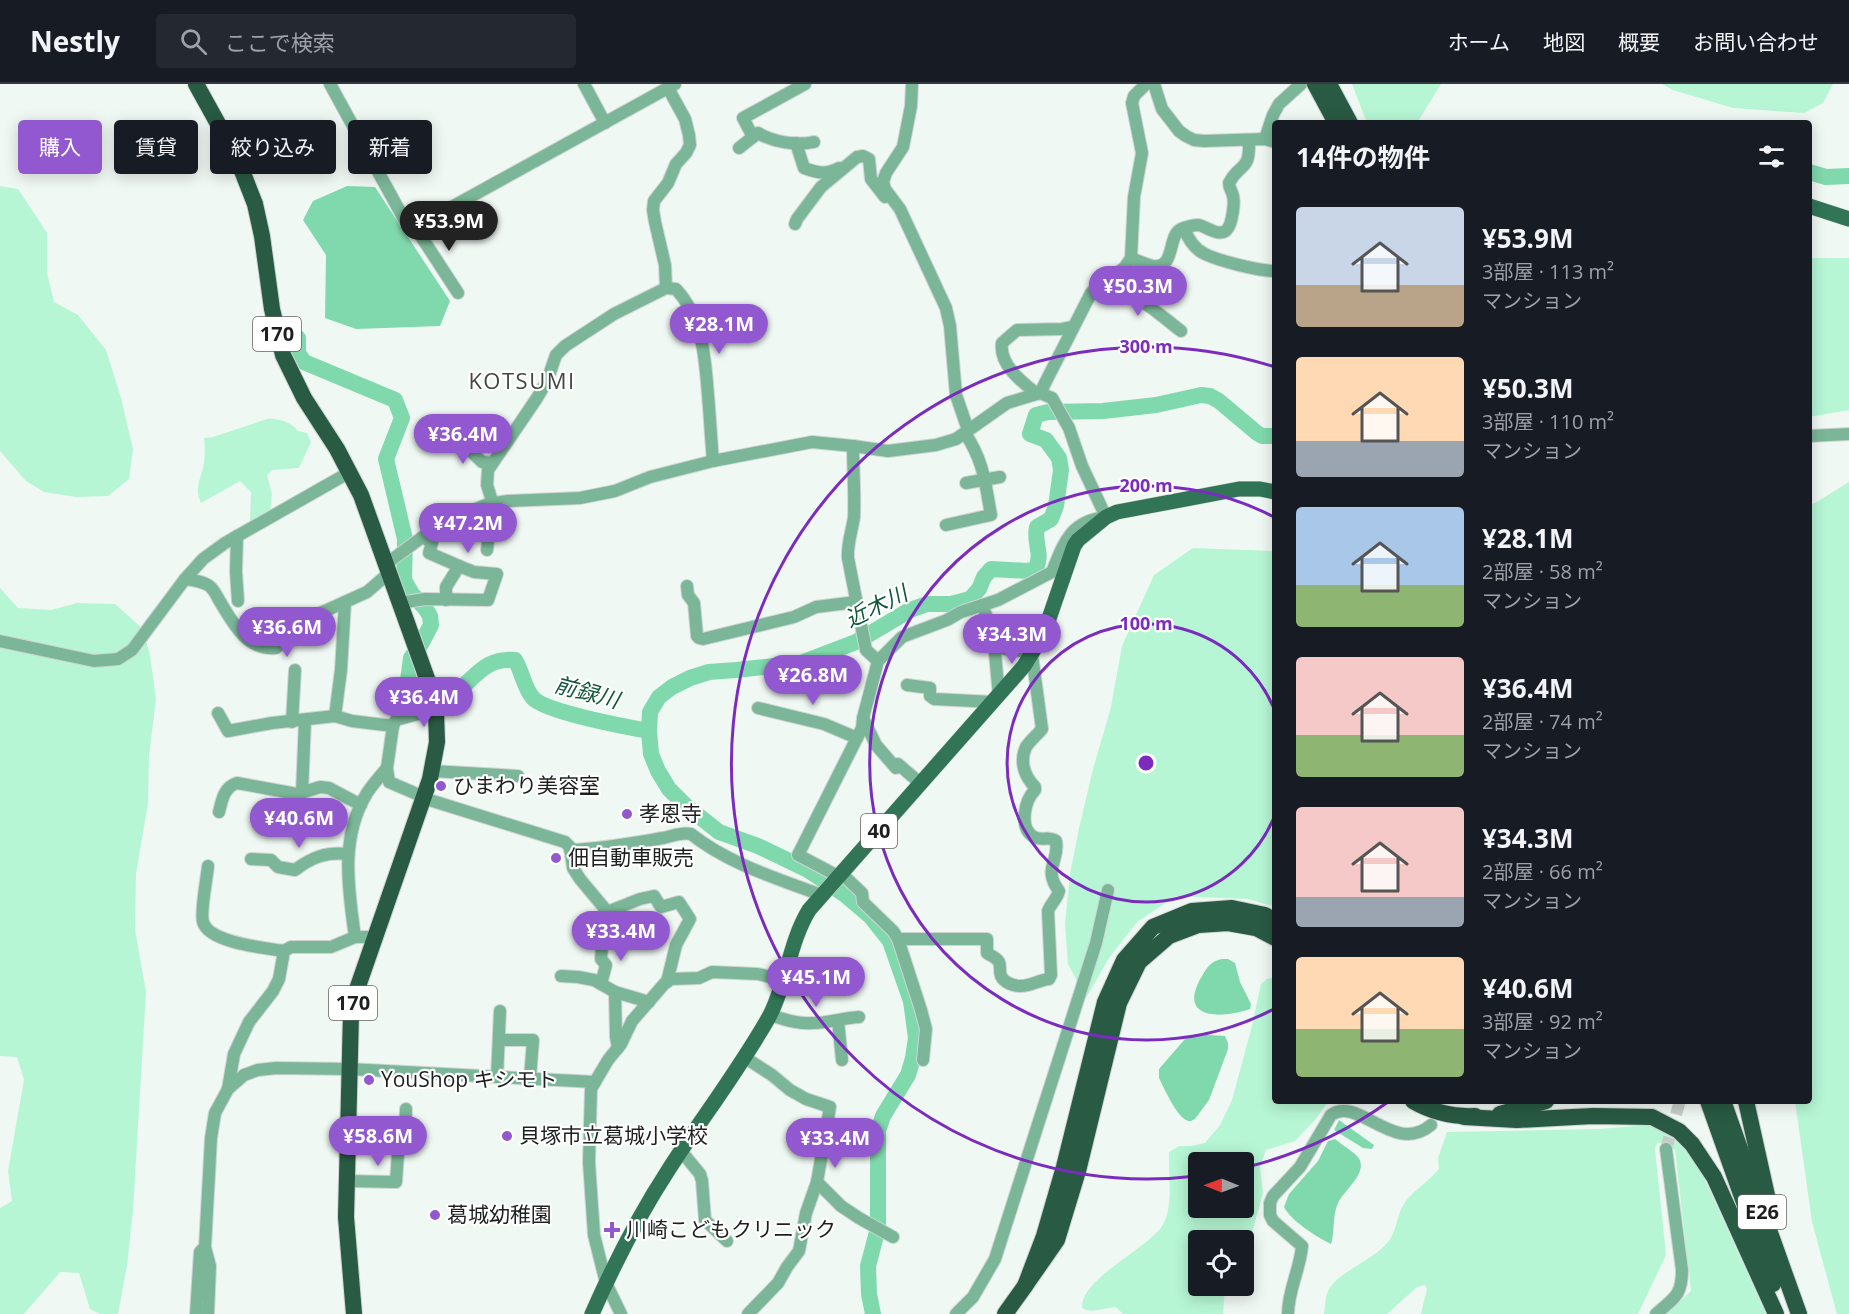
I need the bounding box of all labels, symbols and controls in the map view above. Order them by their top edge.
search box [156,14,576,68]
text: Nestly [30,22,120,60]
icon: search [177,25,210,58]
text: ここで検索 [225,27,335,57]
text: ホーム [1448,28,1510,56]
text: 地図 [1543,28,1585,56]
text: 概要 [1618,28,1660,56]
text: お問い合わせ [1693,28,1819,56]
chip: 購入 [18,120,102,174]
chip: 賃貸 [114,120,198,174]
chip: 絞り込み [210,120,336,174]
chip: 新着 [348,120,432,174]
text: 14件の物件 [1296,139,1430,175]
icon: filters [1755,140,1788,173]
pin: ¥53.9M [400,201,498,252]
text: ¥53.9M [414,207,484,234]
text: ¥53.9M [1482,220,1573,256]
icon: home [1344,231,1416,303]
text: 3部屋 · 113 m² [1482,258,1614,285]
pin: ¥50.3M [1089,266,1187,317]
text: ¥50.3M [1103,272,1173,299]
text: マンション [1482,287,1582,314]
pin: ¥28.1M [670,304,768,355]
text: ¥28.1M [684,310,754,337]
road number: 170 [253,317,301,351]
text: 300 m [1119,334,1173,358]
district label: KOTSUMI [468,365,576,395]
text: ¥50.3M [1482,370,1573,406]
icon: home [1344,381,1416,453]
text: 3部屋 · 110 m² [1482,408,1614,435]
pin: ¥36.4M [414,414,512,465]
text: ¥36.4M [428,420,498,447]
text: マンション [1482,437,1582,464]
text: 200 m [1119,473,1173,497]
pin: ¥47.2M [419,503,517,554]
text: ¥47.2M [433,509,503,536]
text: ¥28.1M [1482,520,1573,556]
icon: home [1344,531,1416,603]
text: 2部屋 · 58 m² [1482,558,1603,585]
water label: 近木川 [839,576,914,633]
text: マンション [1482,587,1582,614]
pin: ¥36.6M [238,607,336,658]
text: 100 m [1119,611,1173,635]
text: ¥36.6M [252,613,322,640]
pin: ¥34.3M [963,614,1061,665]
text: ¥34.3M [977,620,1047,647]
pin: ¥26.8M [764,655,862,706]
text: ¥26.8M [778,661,848,688]
water label: 前録川 [551,668,625,715]
text: ¥36.4M [1482,670,1573,706]
pin: ¥36.4M [375,677,473,728]
icon: home [1344,681,1416,753]
text: ¥36.4M [389,683,459,710]
text: 2部屋 · 74 m² [1482,708,1603,735]
text: マンション [1482,737,1582,764]
centre of rings [1136,753,1156,773]
place label: ひまわり美容室 [453,771,600,799]
marker: ひまわり美容室 [434,779,448,793]
pin: ¥40.6M [250,798,348,849]
place label: 孝恩寺 [639,799,702,827]
text: ¥40.6M [264,804,334,831]
marker: 孝恩寺 [620,807,634,821]
road number: 40 [861,814,897,848]
text: ¥34.3M [1482,820,1573,856]
icon: home [1344,831,1416,903]
place label: 佃自動車販売 [568,843,694,871]
marker: 佃自動車販売 [549,851,563,865]
text: 2部屋 · 66 m² [1482,858,1603,885]
text: マンション [1482,887,1582,914]
pin: ¥33.4M [572,911,670,962]
text: ¥33.4M [586,917,656,944]
pin: ¥45.1M [767,957,865,1008]
text: ¥45.1M [781,963,851,990]
text: ¥40.6M [1482,970,1573,1006]
icon: home [1344,981,1416,1053]
road number: 170 [329,986,377,1020]
text: 3部屋 · 92 m² [1482,1008,1603,1035]
text: マンション [1482,1037,1582,1064]
place label: YouShop キシモト [381,1065,558,1093]
marker: YouShop キシモト [362,1073,376,1087]
pin: ¥58.6M [329,1116,427,1167]
pin: ¥33.4M [786,1118,884,1169]
place label: 貝塚市立葛城小学校 [519,1121,708,1149]
text: ¥58.6M [343,1122,413,1149]
text: ¥33.4M [800,1124,870,1151]
marker: 貝塚市立葛城小学校 [500,1129,514,1143]
north arrow [1188,1152,1254,1218]
map controls [1188,1152,1254,1296]
road number: E26 [1738,1195,1786,1229]
place label: 葛城幼稚園 [447,1200,552,1228]
marker: 葛城幼稚園 [428,1208,442,1222]
place label: 川崎こどもクリニック [626,1215,836,1243]
marker: 川崎こどもクリニック [603,1221,621,1239]
button: locate [1188,1230,1254,1296]

